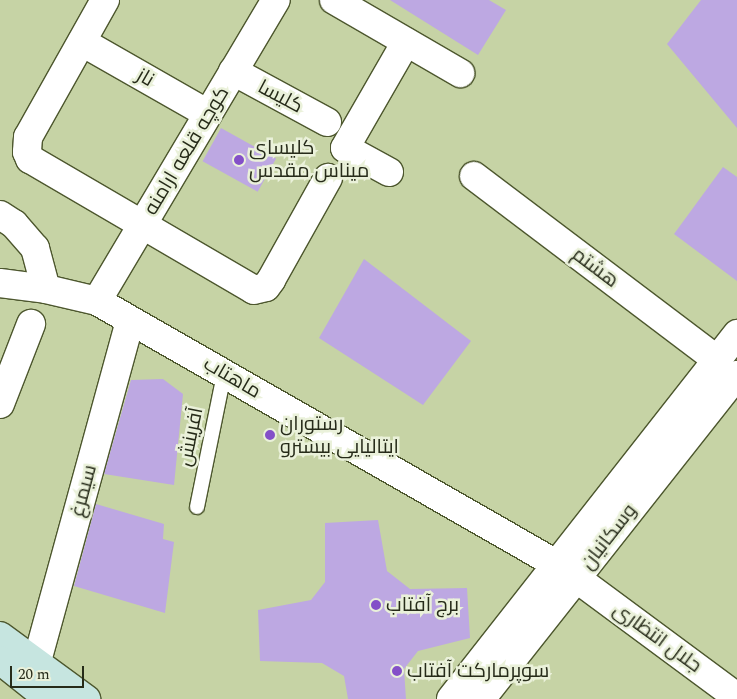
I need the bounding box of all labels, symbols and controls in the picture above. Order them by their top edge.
street label: ناز [132,63,158,93]
street label: کلیسا [253,75,307,119]
street label: کوچه قلعه ارامنه [139,82,235,220]
place label: کلیسای میناس مقدس [249,136,369,183]
marker: کلیسای میناس مقدس [233,154,245,166]
street label: هشتم [567,243,623,293]
street label: ماهتاب [199,352,265,404]
street label: آفرینش [173,405,209,469]
place label: رستوران ایتالیایی بیسترو [280,412,399,459]
marker: رستوران ایتالیایی بیسترو [264,429,276,441]
street label: سیمرغ [66,462,102,520]
street label: وسکانیان [576,499,642,575]
place label: برج آفتاب [386,593,459,617]
street label: جلال انتظاری [608,598,706,678]
marker: برج آفتاب [370,599,382,611]
scale bar [12,656,86,688]
place label: سوپرمارکت آفتاب [407,659,549,683]
text: 20 m [18,663,50,686]
marker: سوپرمارکت آفتاب [391,665,403,677]

